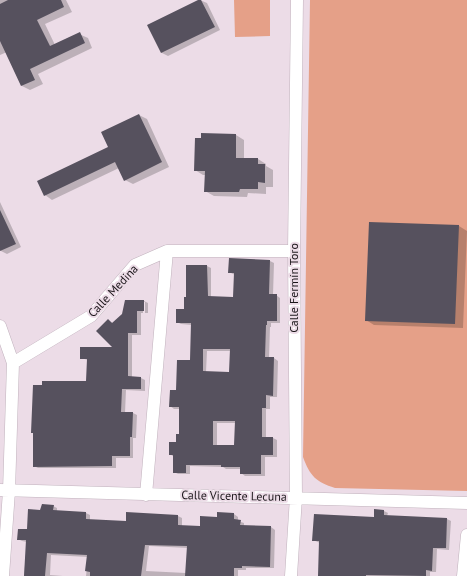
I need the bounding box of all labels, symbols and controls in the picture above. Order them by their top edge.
street label: Calle Fermín Toro [286,243,301,333]
street label: Calle Medina [84,261,141,320]
street label: Calle Vicente Lecuna [181,487,287,504]

